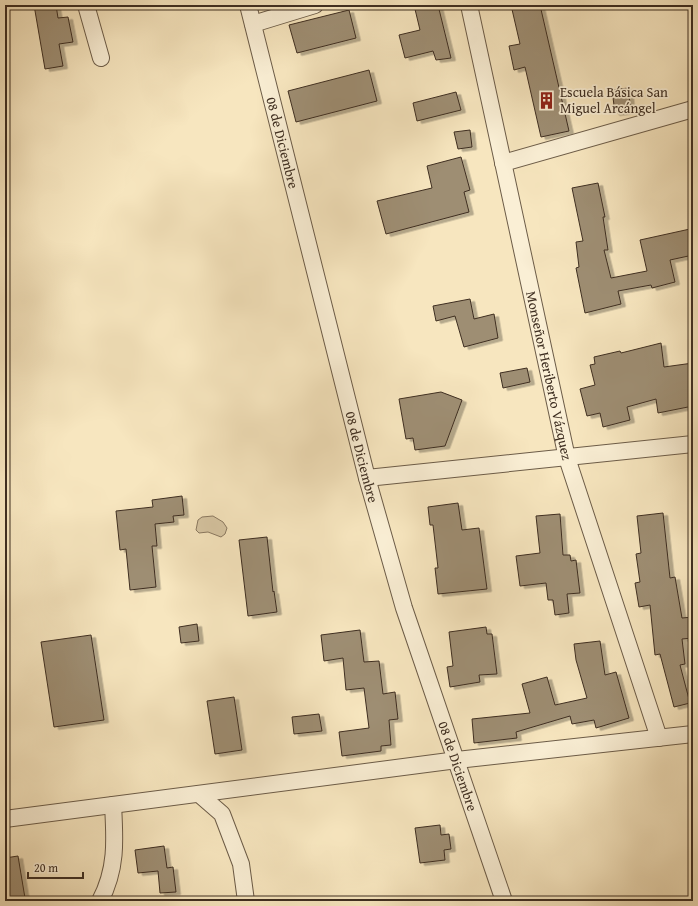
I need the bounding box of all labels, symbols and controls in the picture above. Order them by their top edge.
place label: Escuela Básica San Miguel Arcángel [560,82,668,118]
building icon: Escuela Básica San Miguel Arcángel [537,90,557,110]
street label: 08 de Diciembre [262,95,304,191]
street label: Monseñor Heriberto Vázquez [521,289,577,462]
street label: 08 de Diciembre [341,409,384,505]
street label: 08 de Diciembre [433,719,483,814]
scale bar [28,854,83,880]
text: 20 m [34,859,58,876]

